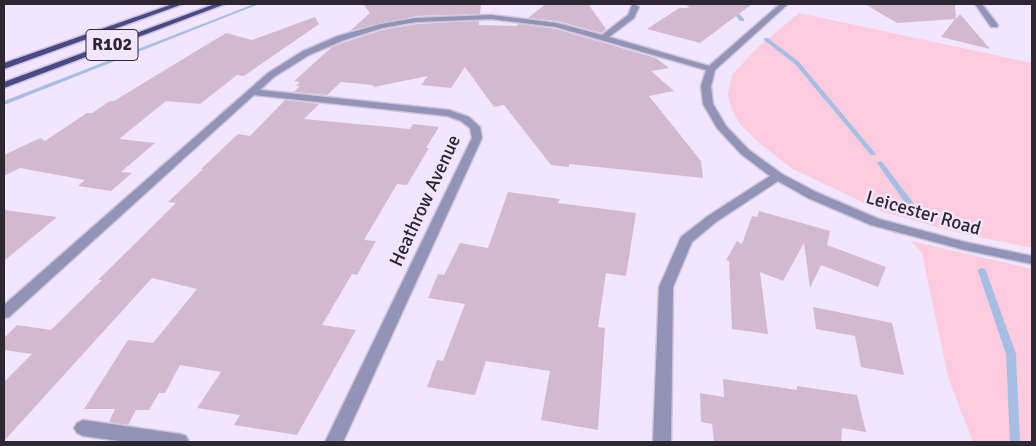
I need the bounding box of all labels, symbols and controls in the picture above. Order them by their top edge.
road number: R102 [86,30,138,60]
street label: Heathrow Avenue [386,132,466,270]
street label: Leicester Road [863,187,983,241]

